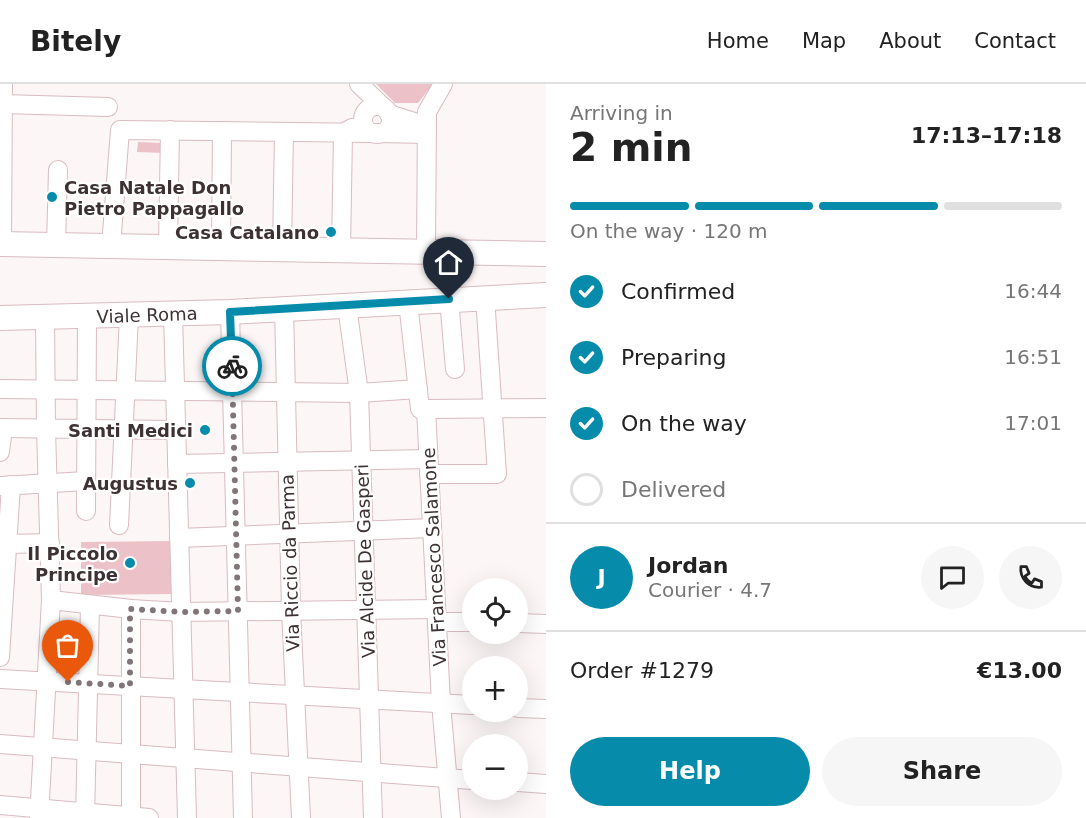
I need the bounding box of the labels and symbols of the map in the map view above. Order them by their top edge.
place label: Casa Natale Don Pietro Pappagallo [64,177,244,219]
marker: Casa Natale Don Pietro Pappagallo [45,190,59,204]
place label: Casa Catalano [175,222,319,243]
marker: Casa Catalano [324,225,338,239]
pin [423,237,474,299]
street label: Viale Roma [96,303,198,327]
courier [202,336,262,396]
place label: Santi Medici [68,420,193,441]
marker: Santi Medici [198,423,212,437]
street label: Via Francesco Salamone [418,447,450,667]
street label: Via Alcide De Gasperi [351,464,379,658]
place label: Augustus [83,473,178,494]
street label: Via Riccio da Parma [276,474,304,652]
marker: Augustus [183,476,197,490]
place label: Il Piccolo Principe [27,543,118,585]
marker: Il Piccolo Principe [123,556,137,570]
pin [42,620,93,682]

